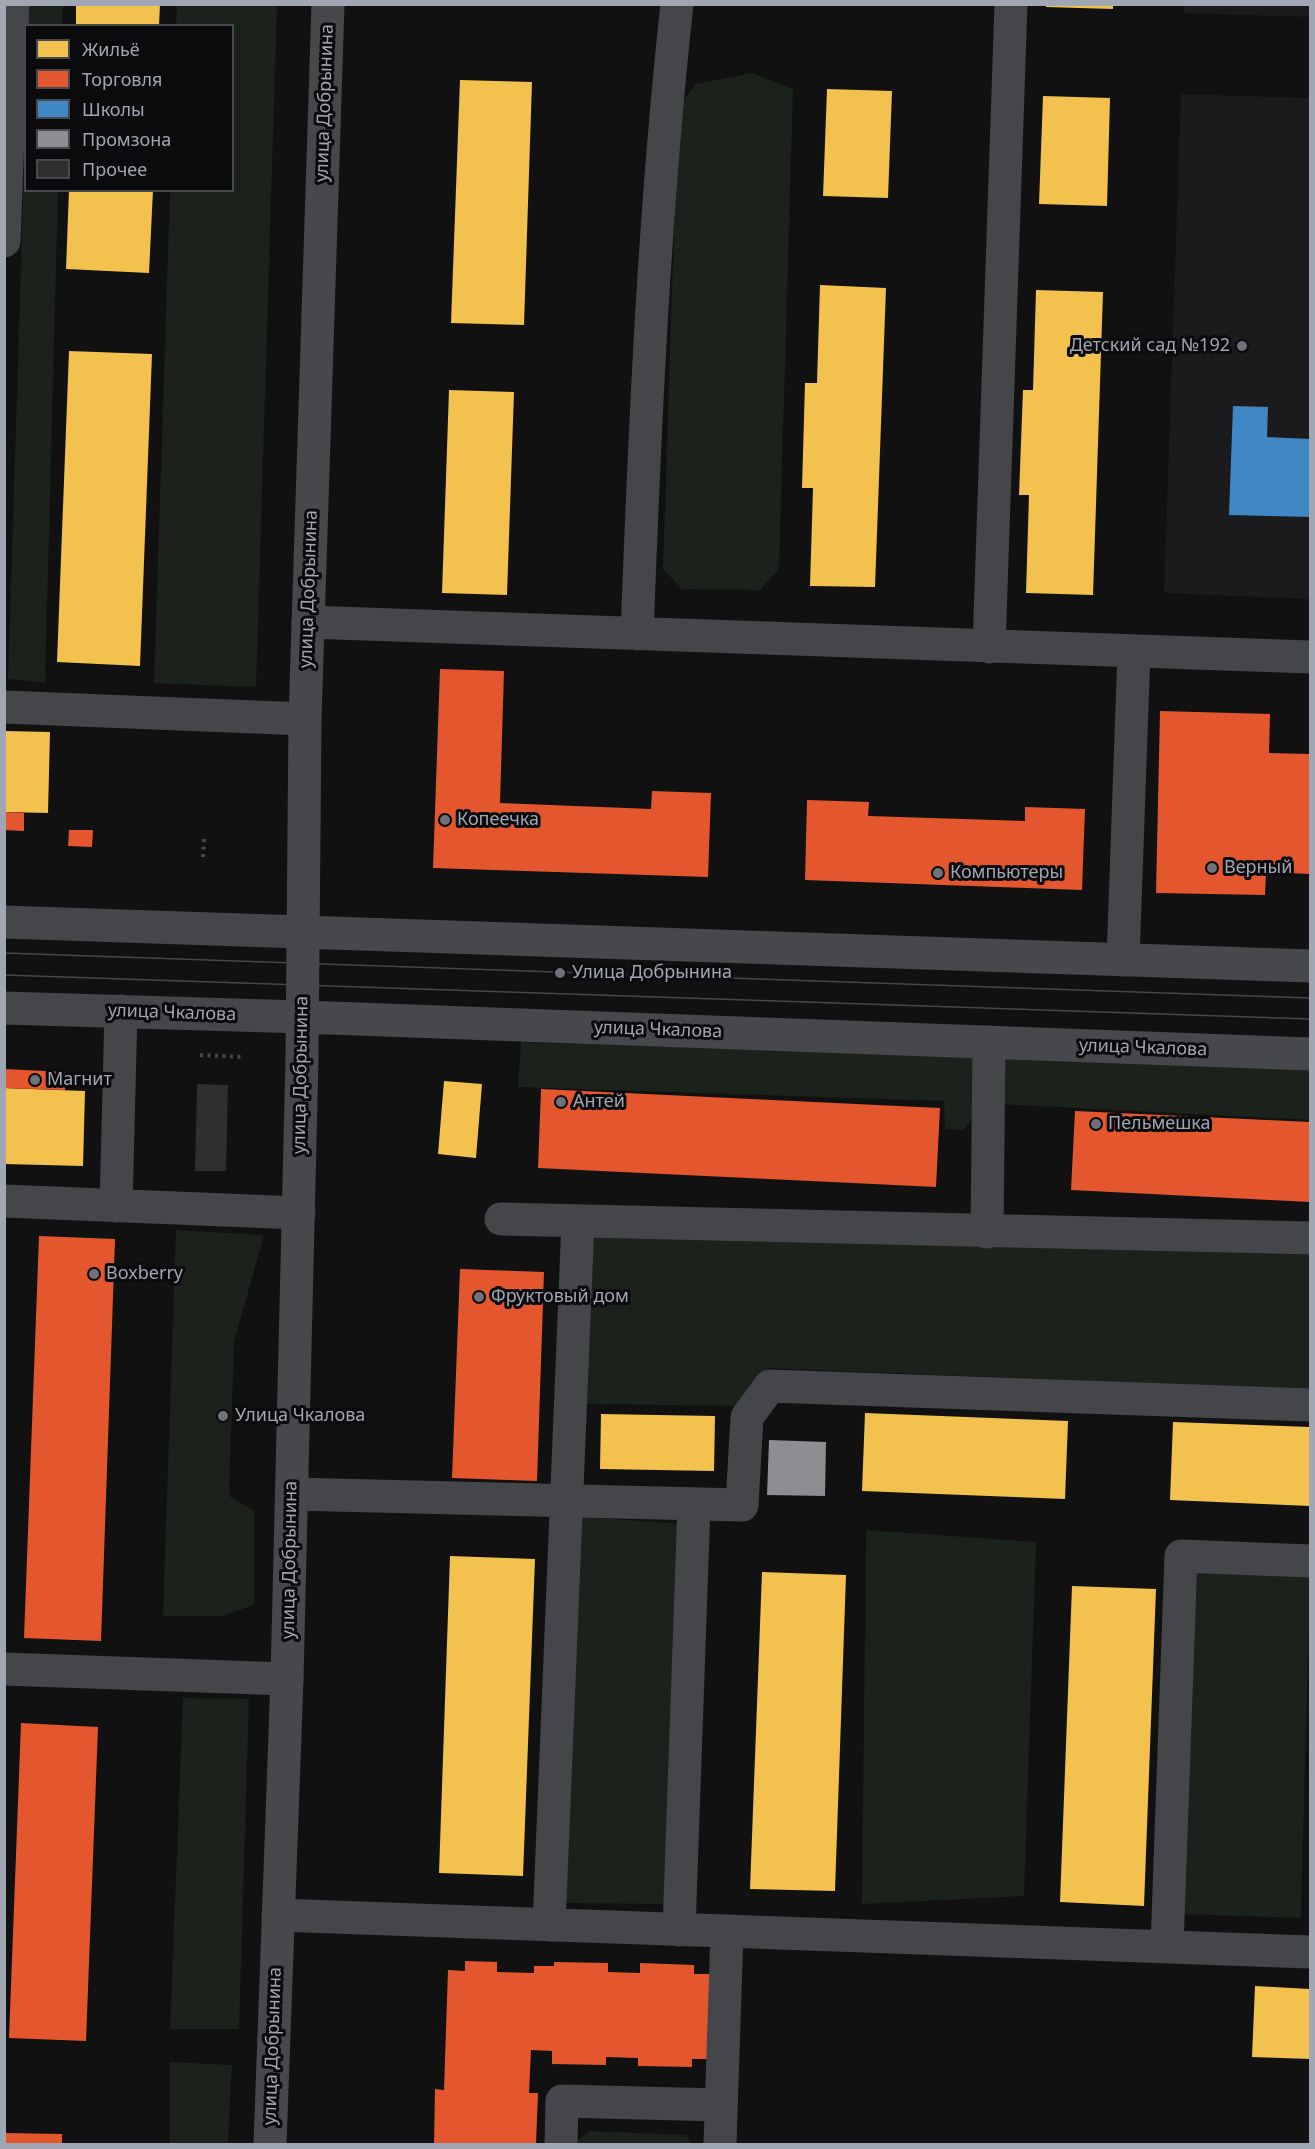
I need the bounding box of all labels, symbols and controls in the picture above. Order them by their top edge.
legend [24,24,234,192]
street label: улица Добрынина [311,24,339,182]
text: Жильё [82,37,140,61]
text: Торговля [82,67,162,91]
text: Школы [82,97,145,121]
text: Промзона [82,127,171,151]
text: Прочее [82,157,147,181]
place label: Детский сад №192 [1070,335,1230,357]
marker: Детский сад №192 [1235,339,1249,353]
street label: улица Добрынина [295,510,323,668]
place label: Копеечка [457,809,539,831]
marker: Копеечка [438,813,452,827]
place label: Верный [1224,857,1292,879]
marker: Верный [1205,861,1219,875]
place label: Компьютеры [950,862,1063,884]
marker: Компьютеры [931,866,945,880]
place label: Улица Добрынина [572,962,732,984]
marker: Улица Добрынина [553,966,567,980]
street label: улица Добрынина [289,996,313,1154]
street label: улица Чкалова [107,1000,237,1026]
street label: улица Чкалова [593,1017,723,1043]
street label: улица Чкалова [1078,1035,1208,1061]
place label: Магнит [47,1069,112,1091]
marker: Магнит [28,1073,42,1087]
place label: Антей [573,1091,625,1113]
marker: Антей [554,1095,568,1109]
place label: Пельмешка [1108,1113,1211,1135]
marker: Пельмешка [1089,1117,1103,1131]
place label: Boxberry [106,1263,183,1285]
marker: Boxberry [87,1267,101,1281]
place label: Фруктовый дом [491,1286,629,1308]
marker: Фруктовый дом [472,1290,486,1304]
place label: Улица Чкалова [235,1405,365,1427]
marker: Улица Чкалова [216,1409,230,1423]
street label: улица Добрынина [278,1481,302,1639]
street label: улица Добрынина [259,1967,287,2125]

